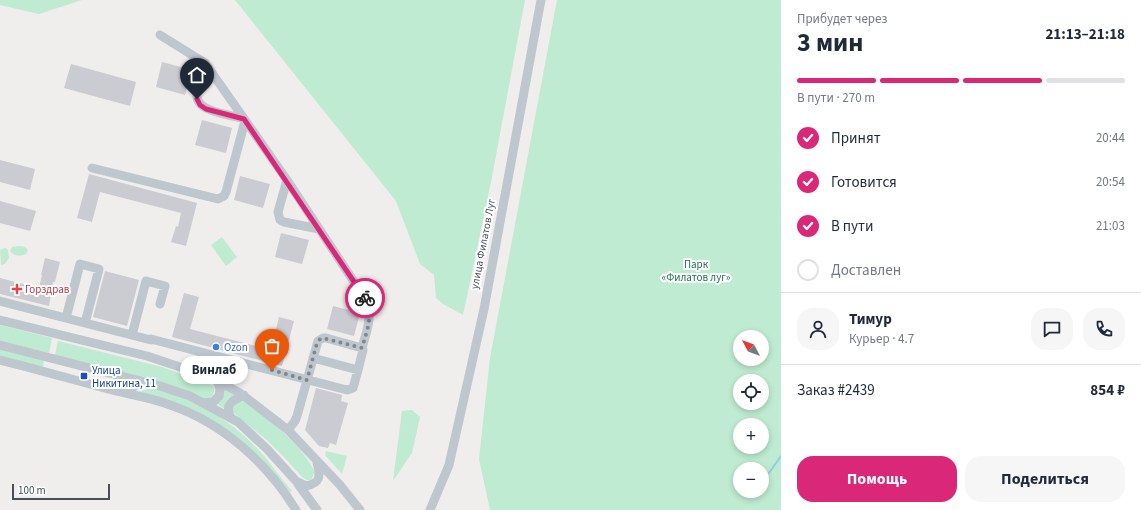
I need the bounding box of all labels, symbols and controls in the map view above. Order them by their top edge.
text: Прибудет через [797,10,887,28]
text: 3 мин [797,24,863,61]
text: 21:13–21:18 [1045,24,1125,45]
pin [180,58,214,99]
icon: home [186,64,208,86]
text: В пути · 270 m [797,89,875,107]
icon: check [797,127,819,149]
text: Принят [831,128,881,149]
text: 20:44 [1096,129,1125,147]
icon: check [797,171,819,193]
text: Готовится [831,172,897,193]
text: 20:54 [1096,173,1125,191]
street label: улица Филатов Луг [467,197,499,290]
icon: check [797,215,819,237]
text: В пути [831,216,874,237]
text: 21:03 [1096,217,1125,235]
park label: Парк «Филатов луг» [661,257,731,285]
text: Доставлен [831,260,901,281]
courier [345,278,385,318]
place label: Горздрав [25,282,70,297]
marker: Горздрав [12,284,22,294]
icon: bike [354,287,376,309]
button: person [797,308,839,350]
button: chat [1031,308,1073,350]
button: phone [1083,308,1125,350]
text: Тимур [849,309,892,330]
pin [255,329,289,370]
north arrow [733,330,769,366]
map controls [733,330,769,498]
text: Курьер · 4.7 [849,330,914,348]
icon: bag [261,335,283,357]
place label: Ozon [224,340,248,355]
marker: Ozon [211,342,221,352]
callout: Винлаб [180,356,248,384]
text: Винлаб [192,361,236,379]
place label: Улица Никитина, 11 [92,363,156,391]
marker: Улица Никитина, 11 [79,371,89,381]
button: locate [733,374,769,410]
text: Заказ #2439 [797,380,875,401]
text: 854 ₽ [1090,380,1125,401]
button: + [733,418,769,454]
button: Помощь [797,456,957,502]
button: Поделиться [965,456,1125,502]
button: − [733,462,769,498]
scale bar [12,482,110,501]
text: 100 m [18,483,46,498]

